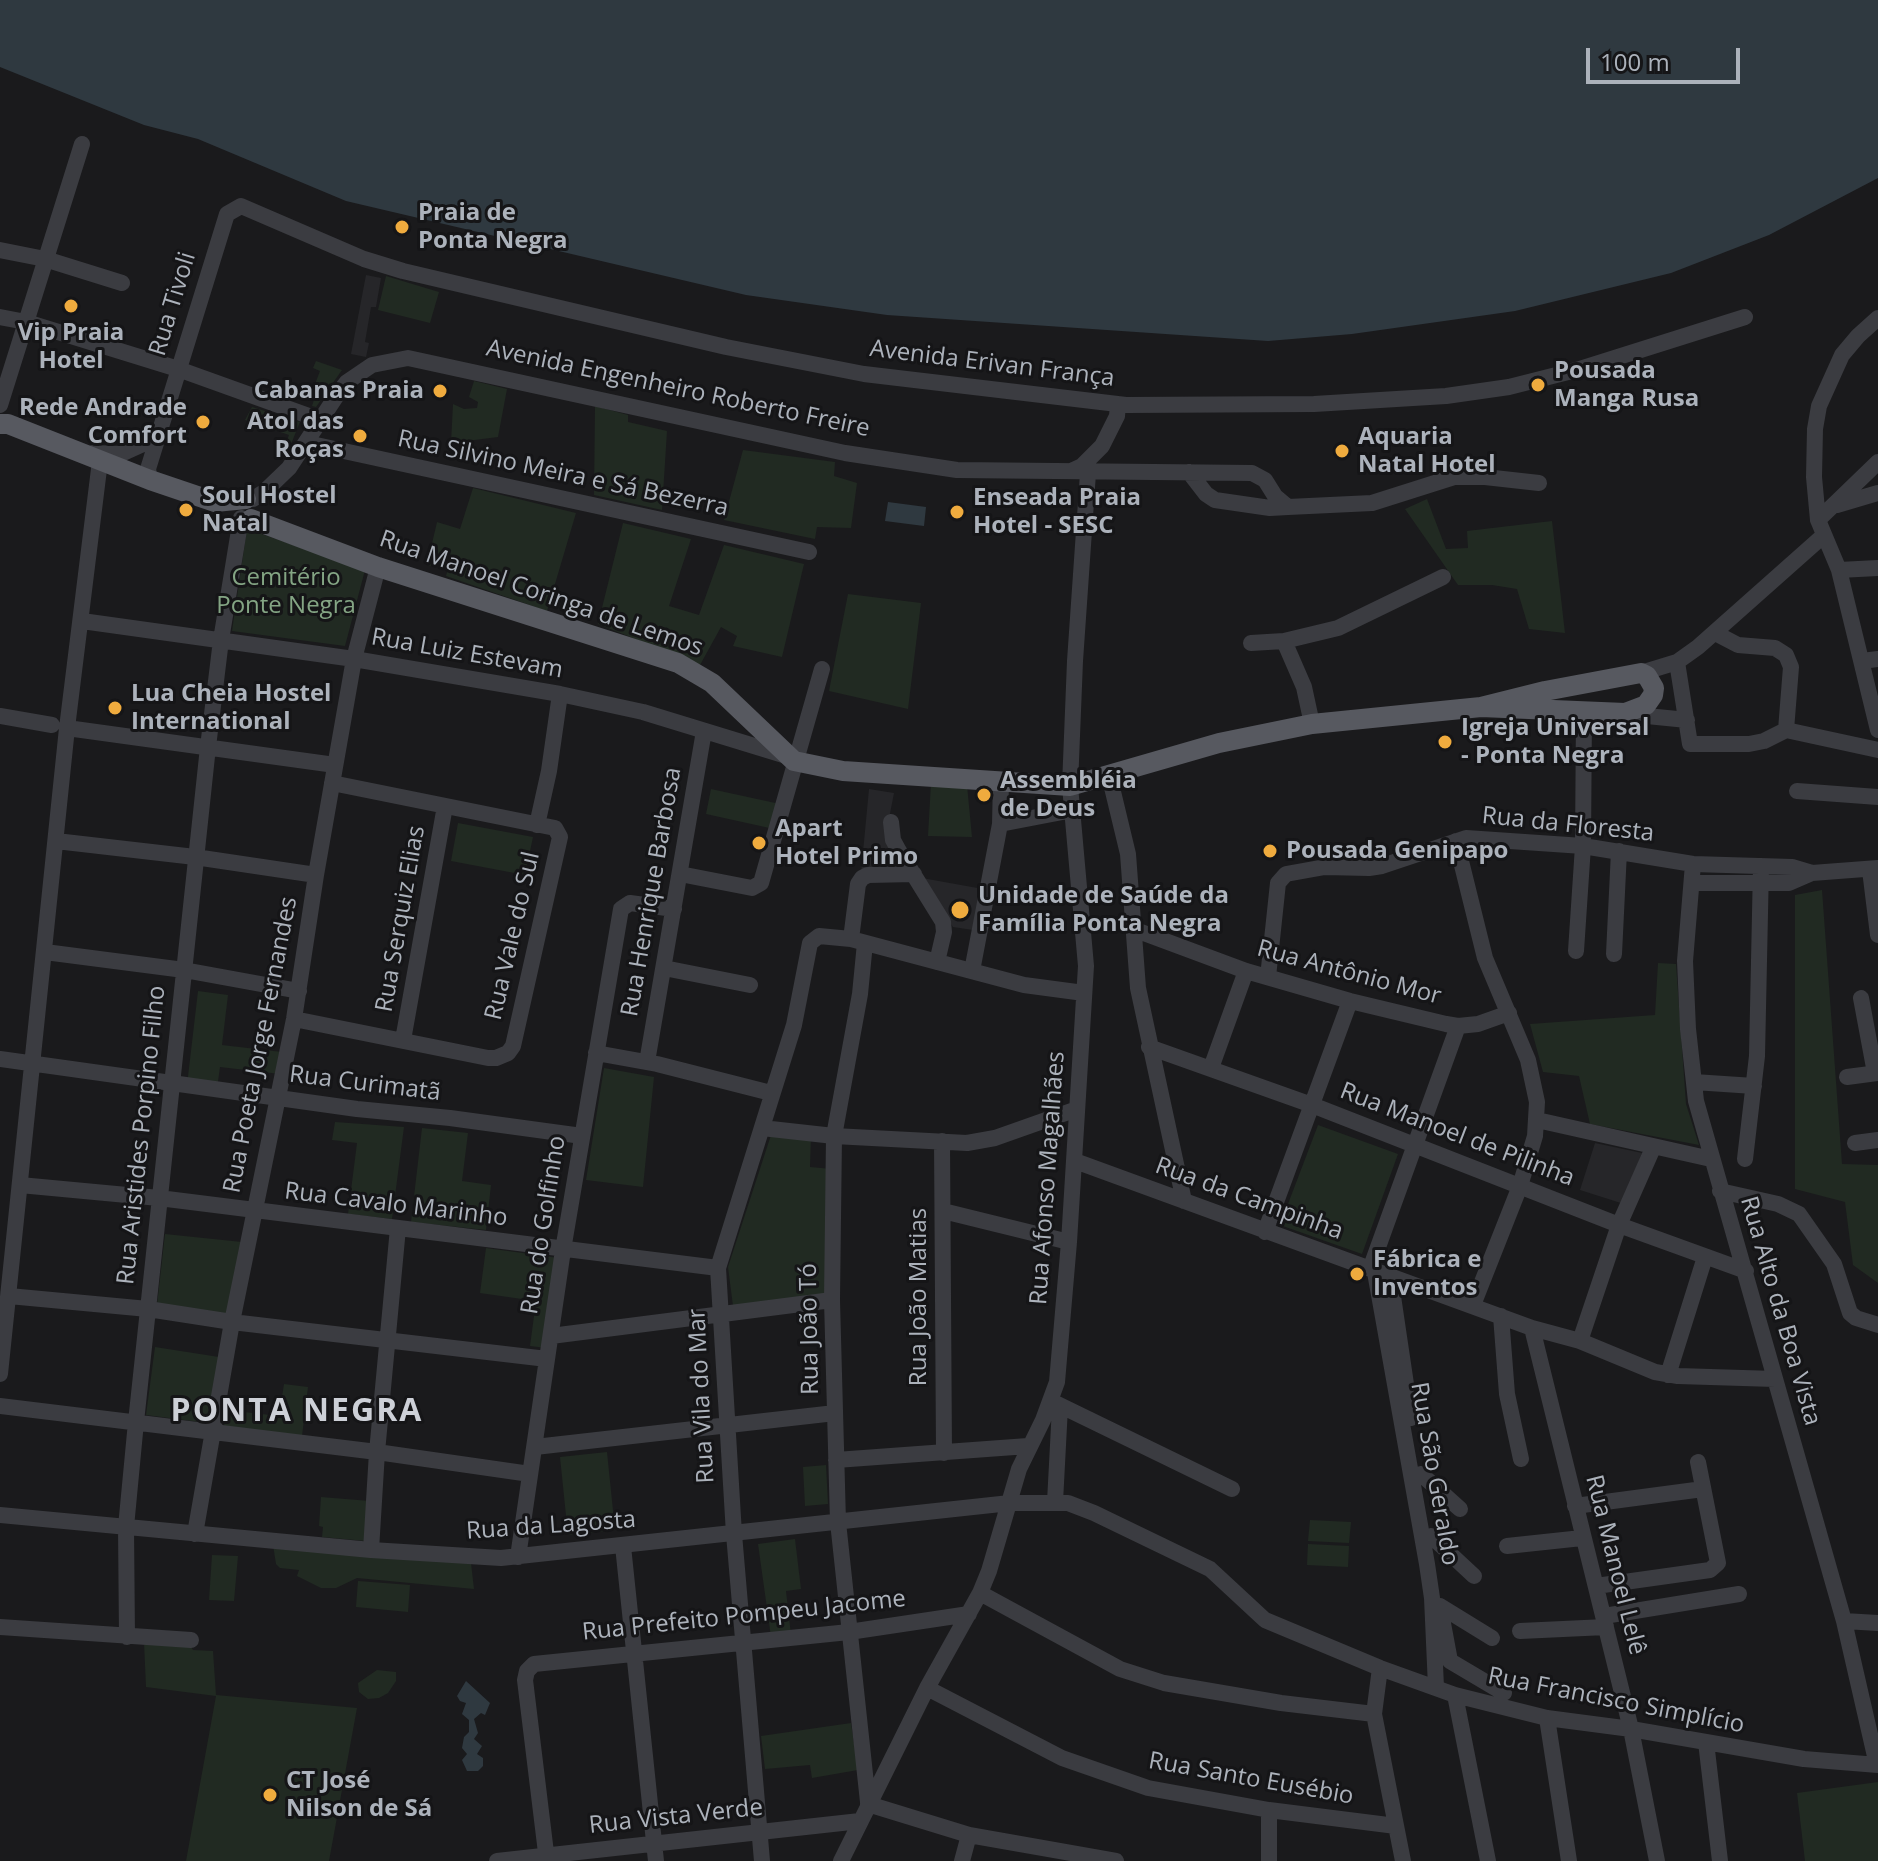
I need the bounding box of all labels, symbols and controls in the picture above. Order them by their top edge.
scale bar [1590,32,1744,82]
text: 100 m [1600,45,1670,78]
place label: Praia de Ponta Negra [418,199,567,255]
marker: Praia de Ponta Negra [393,218,411,236]
street label: Rua Tivoli [144,249,202,359]
marker: Vip Praia Hotel [62,297,80,315]
place label: Vip Praia Hotel [18,319,124,375]
street label: Avenida Engenheiro Roberto Freire [484,334,872,444]
street label: Avenida Erivan França [868,335,1116,393]
place label: Pousada Manga Rusa [1554,357,1699,413]
marker: Pousada Manga Rusa [1529,376,1547,394]
place label: Cabanas Praia [254,377,424,405]
marker: Cabanas Praia [431,382,449,400]
place label: Rede Andrade Comfort [19,394,187,450]
place label: Atol das Roças [247,408,344,464]
marker: Rede Andrade Comfort [194,413,212,431]
place label: Aquaria Natal Hotel [1358,423,1496,479]
street label: Rua Silvino Meira e Sá Bezerra [395,425,731,523]
marker: Atol das Roças [351,427,369,445]
marker: Aquaria Natal Hotel [1333,442,1351,460]
place label: Soul Hostel Natal [202,482,336,538]
place label: Enseada Praia Hotel - SESC [973,484,1141,540]
marker: Soul Hostel Natal [177,501,195,519]
marker: Enseada Praia Hotel - SESC [948,503,966,521]
street label: Rua Manoel Coringa de Lemos [375,525,707,663]
park label: Cemitério Ponte Negra [216,564,356,620]
street label: Rua Luiz Estevam [369,623,565,685]
place label: Lua Cheia Hostel International [131,680,331,736]
marker: Lua Cheia Hostel International [106,699,124,717]
place label: Igreja Universal - Ponta Negra [1461,714,1649,770]
marker: Igreja Universal - Ponta Negra [1436,733,1454,751]
street label: Rua Henrique Barbosa [616,765,688,1019]
place label: Assembléia de Deus [1000,767,1137,823]
marker: Assembléia de Deus [975,786,993,804]
street label: Rua da Floresta [1481,802,1655,848]
place label: Apart Hotel Primo [775,815,918,871]
street label: Rua Serquiz Elias [370,824,432,1014]
marker: Apart Hotel Primo [750,834,768,852]
place label: Pousada Genipapo [1286,837,1508,865]
marker: Pousada Genipapo [1261,842,1279,860]
street label: Rua Vale do Sul [480,849,546,1023]
place label: Unidade de Saúde da Família Ponta Negra [978,882,1229,938]
street label: Rua Poeta Jorge Fernandes [218,894,304,1196]
marker: Unidade de Saúde da Família Ponta Negra [949,899,971,921]
street label: Rua Antônio Mor [1254,935,1444,1011]
street label: Rua Aristides Porpino Filho [112,984,172,1286]
street label: Rua Afonso Magalhães [1025,1050,1071,1306]
street label: Rua Curimatã [288,1060,442,1108]
street label: Rua Manoel de Pilinha [1336,1077,1578,1193]
street label: Rua do Golfinho [516,1134,572,1316]
street label: Rua da Campinha [1151,1152,1347,1246]
street label: Rua Cavalo Marinho [283,1177,509,1233]
street label: Rua Alto da Boa Vista [1733,1193,1827,1429]
street label: Rua João Matias [905,1208,933,1386]
place label: Fábrica e Inventos [1373,1246,1481,1302]
street label: Rua João Tó [794,1263,826,1395]
marker: Fábrica e Inventos [1348,1265,1366,1283]
street label: Rua Vila do Mar [683,1308,721,1484]
street label: Rua São Geraldo [1404,1380,1464,1568]
district label: PONTA NEGRA [171,1393,423,1431]
street label: Rua Manoel Lelê [1579,1472,1651,1658]
street label: Rua da Lagosta [465,1506,637,1546]
street label: Rua Prefeito Pompeu Jacome [581,1585,907,1647]
street label: Rua Francisco Simplício [1485,1662,1747,1740]
street label: Rua Santo Eusébio [1146,1747,1356,1811]
place label: CT José Nilson de Sá [286,1767,432,1823]
marker: CT José Nilson de Sá [261,1786,279,1804]
street label: Rua Vista Verde [588,1794,764,1840]

